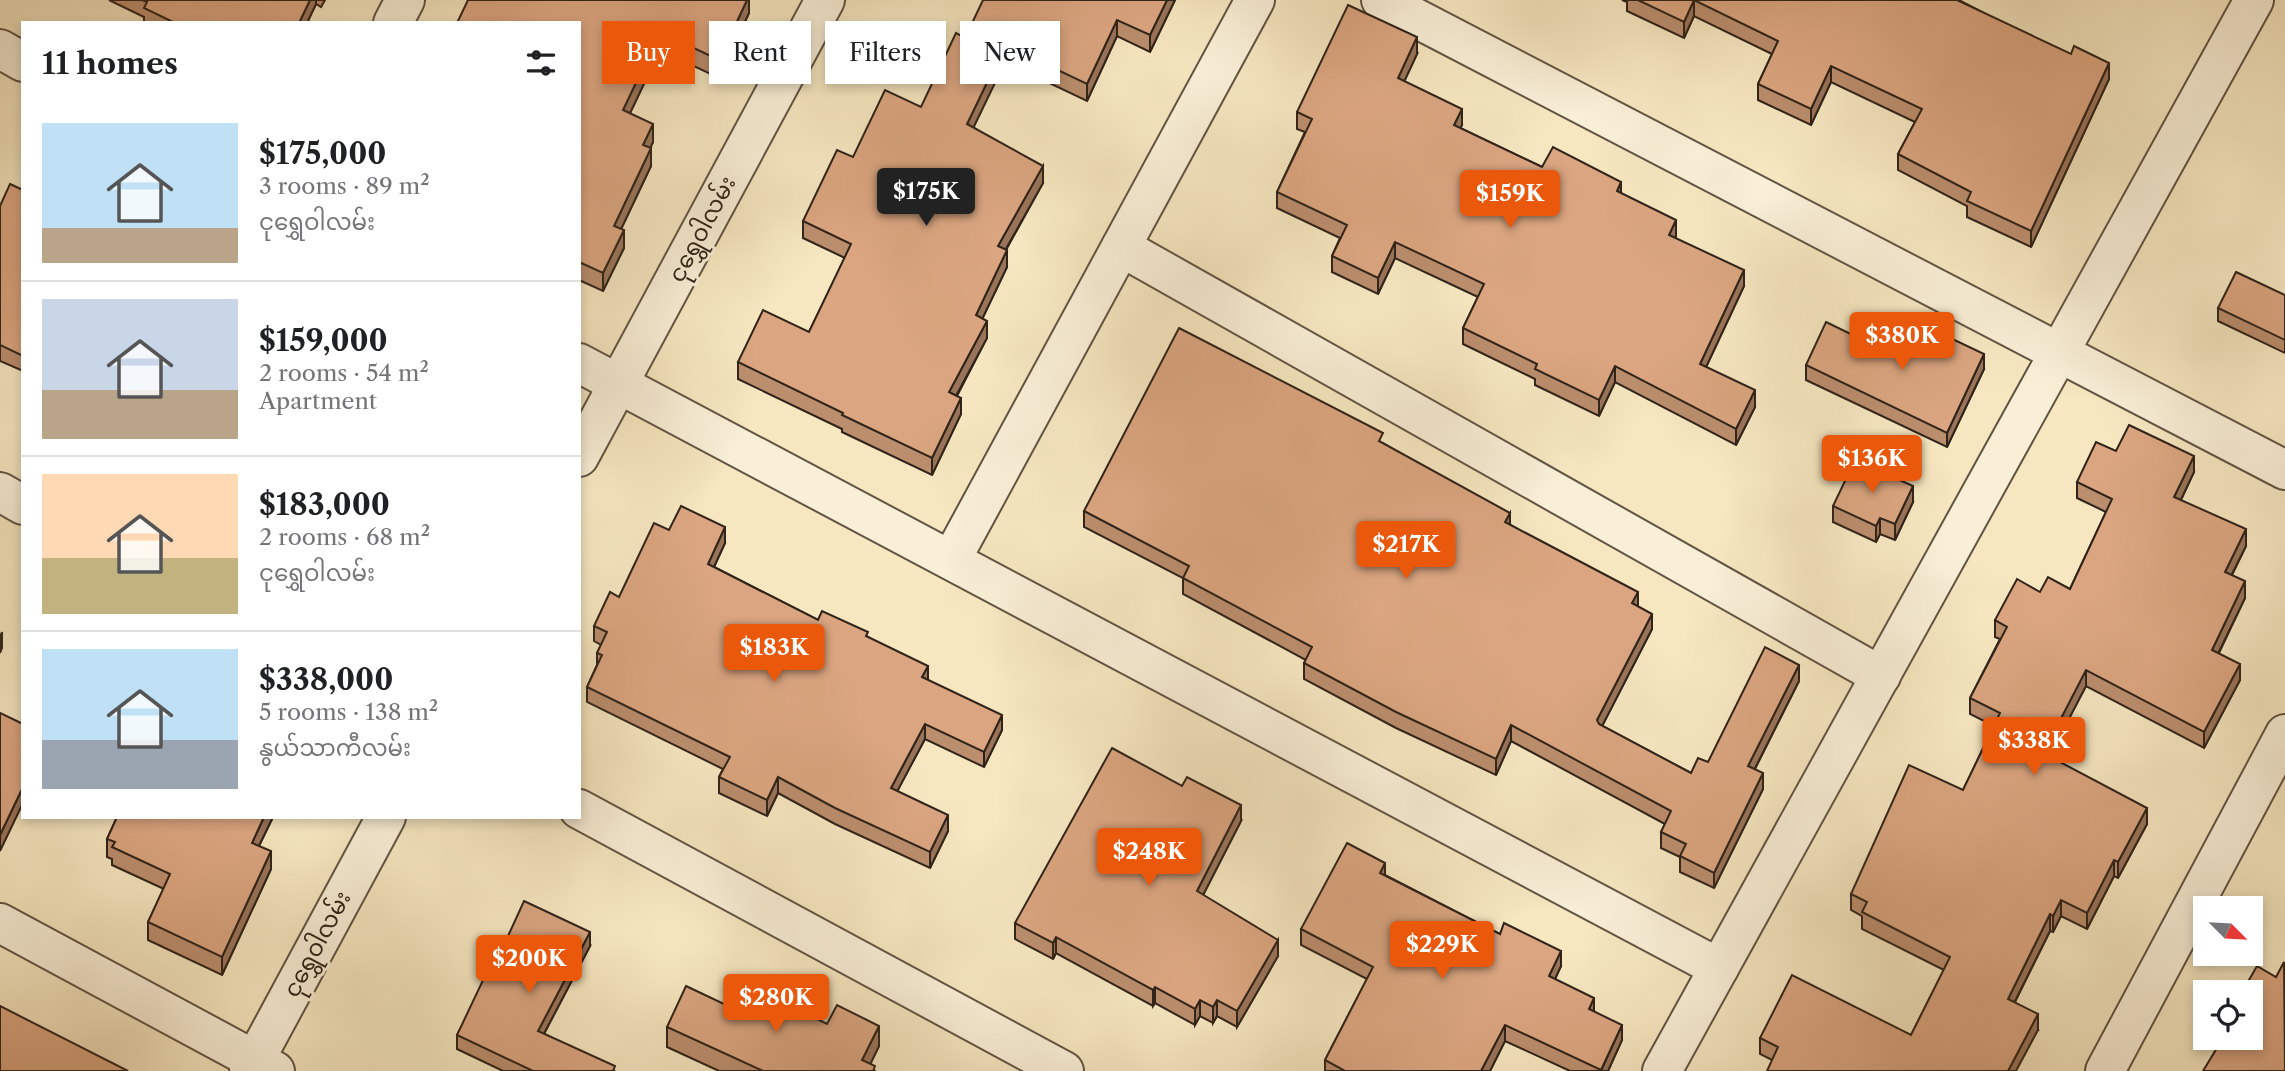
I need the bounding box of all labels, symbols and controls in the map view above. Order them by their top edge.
chip: Buy [602,21,695,84]
chip: Rent [709,21,811,84]
chip: Filters [825,21,946,84]
chip: New [960,21,1060,84]
icon: filters [522,44,560,82]
text: 11 homes [42,45,178,82]
text: $175,000 [259,135,386,172]
icon: home [98,151,182,235]
pin: $175K [877,168,975,228]
street label: ငုရွှေဝါလမ်း [661,170,746,289]
pin: $159K [1461,170,1559,230]
text: 3 rooms · 89 m² [259,172,430,200]
text: $175K [893,177,959,205]
text: $159K [1476,179,1544,207]
text: ငုရွှေဝါလမ်း [259,208,375,236]
pin: $380K [1853,312,1951,372]
text: $380K [1865,321,1939,349]
text: $159,000 [259,322,388,359]
icon: home [98,327,182,411]
text: 2 rooms · 54 m² [259,359,429,387]
text: Apartment [259,387,377,415]
pin: $136K [1823,435,1921,495]
text: $136K [1838,444,1906,472]
text: $183,000 [259,486,390,523]
icon: home [98,502,182,586]
pin: $217K [1357,522,1455,581]
text: 2 rooms · 68 m² [259,523,430,551]
text: $217K [1372,530,1440,558]
text: ငုရွှေဝါလမ်း [259,559,375,587]
pin: $183K [725,624,823,684]
text: $183K [740,633,808,661]
text: $338,000 [259,661,393,698]
icon: home [98,677,182,761]
text: 5 rooms · 138 m² [259,698,438,726]
pin: $338K [1985,718,2083,777]
text: $338K [1998,726,2070,754]
text: နွယ်သာကီလမ်း [259,734,411,762]
pin: $248K [1100,828,1198,888]
text: $248K [1113,837,1185,865]
street label: ငုရွှေဝါလမ်း [276,885,361,1004]
north arrow [2193,896,2263,966]
map controls [2193,896,2263,1050]
pin: $229K [1393,922,1491,981]
text: $229K [1406,930,1478,958]
pin: $200K [480,936,578,995]
text: $200K [492,944,566,972]
pin: $280K [727,974,825,1034]
button: locate [2193,980,2263,1050]
text: $280K [739,983,813,1011]

